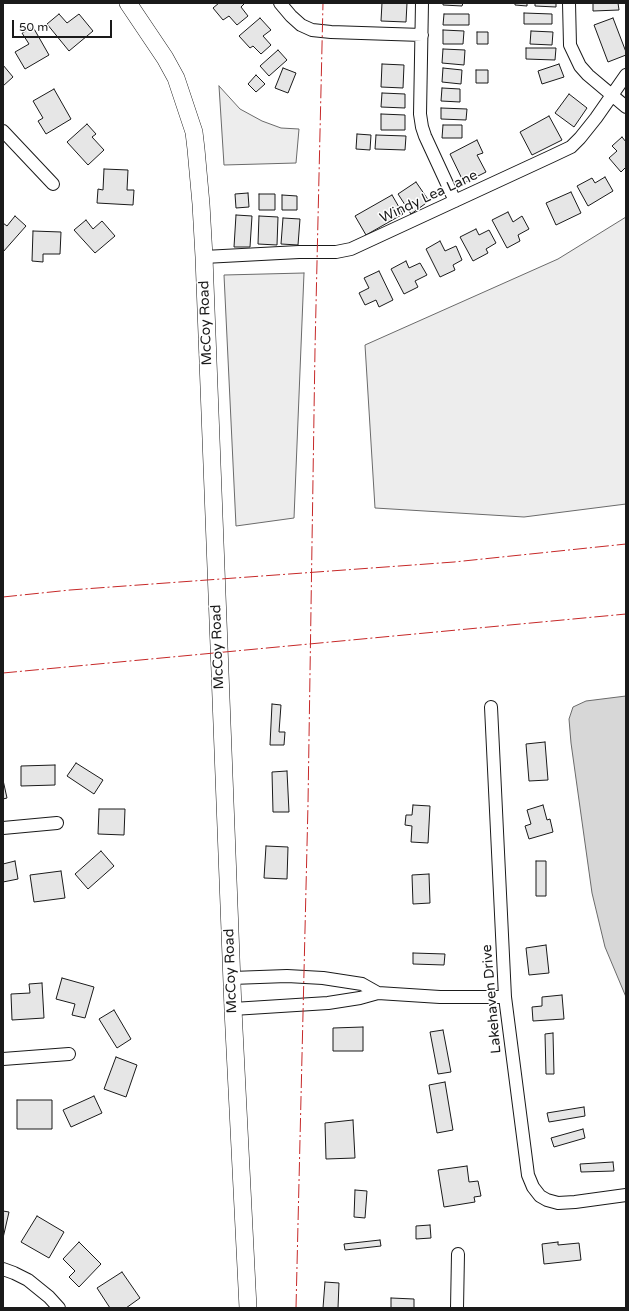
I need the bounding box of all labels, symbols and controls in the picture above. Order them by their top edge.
scale bar [14,12,114,38]
text: 50 m [19,20,48,34]
street label: Windy Lea Lane [377,167,481,227]
street label: McCoy Road [196,280,216,366]
street label: McCoy Road [208,604,228,690]
street label: McCoy Road [221,928,241,1014]
street label: Lakehaven Drive [479,944,505,1054]

